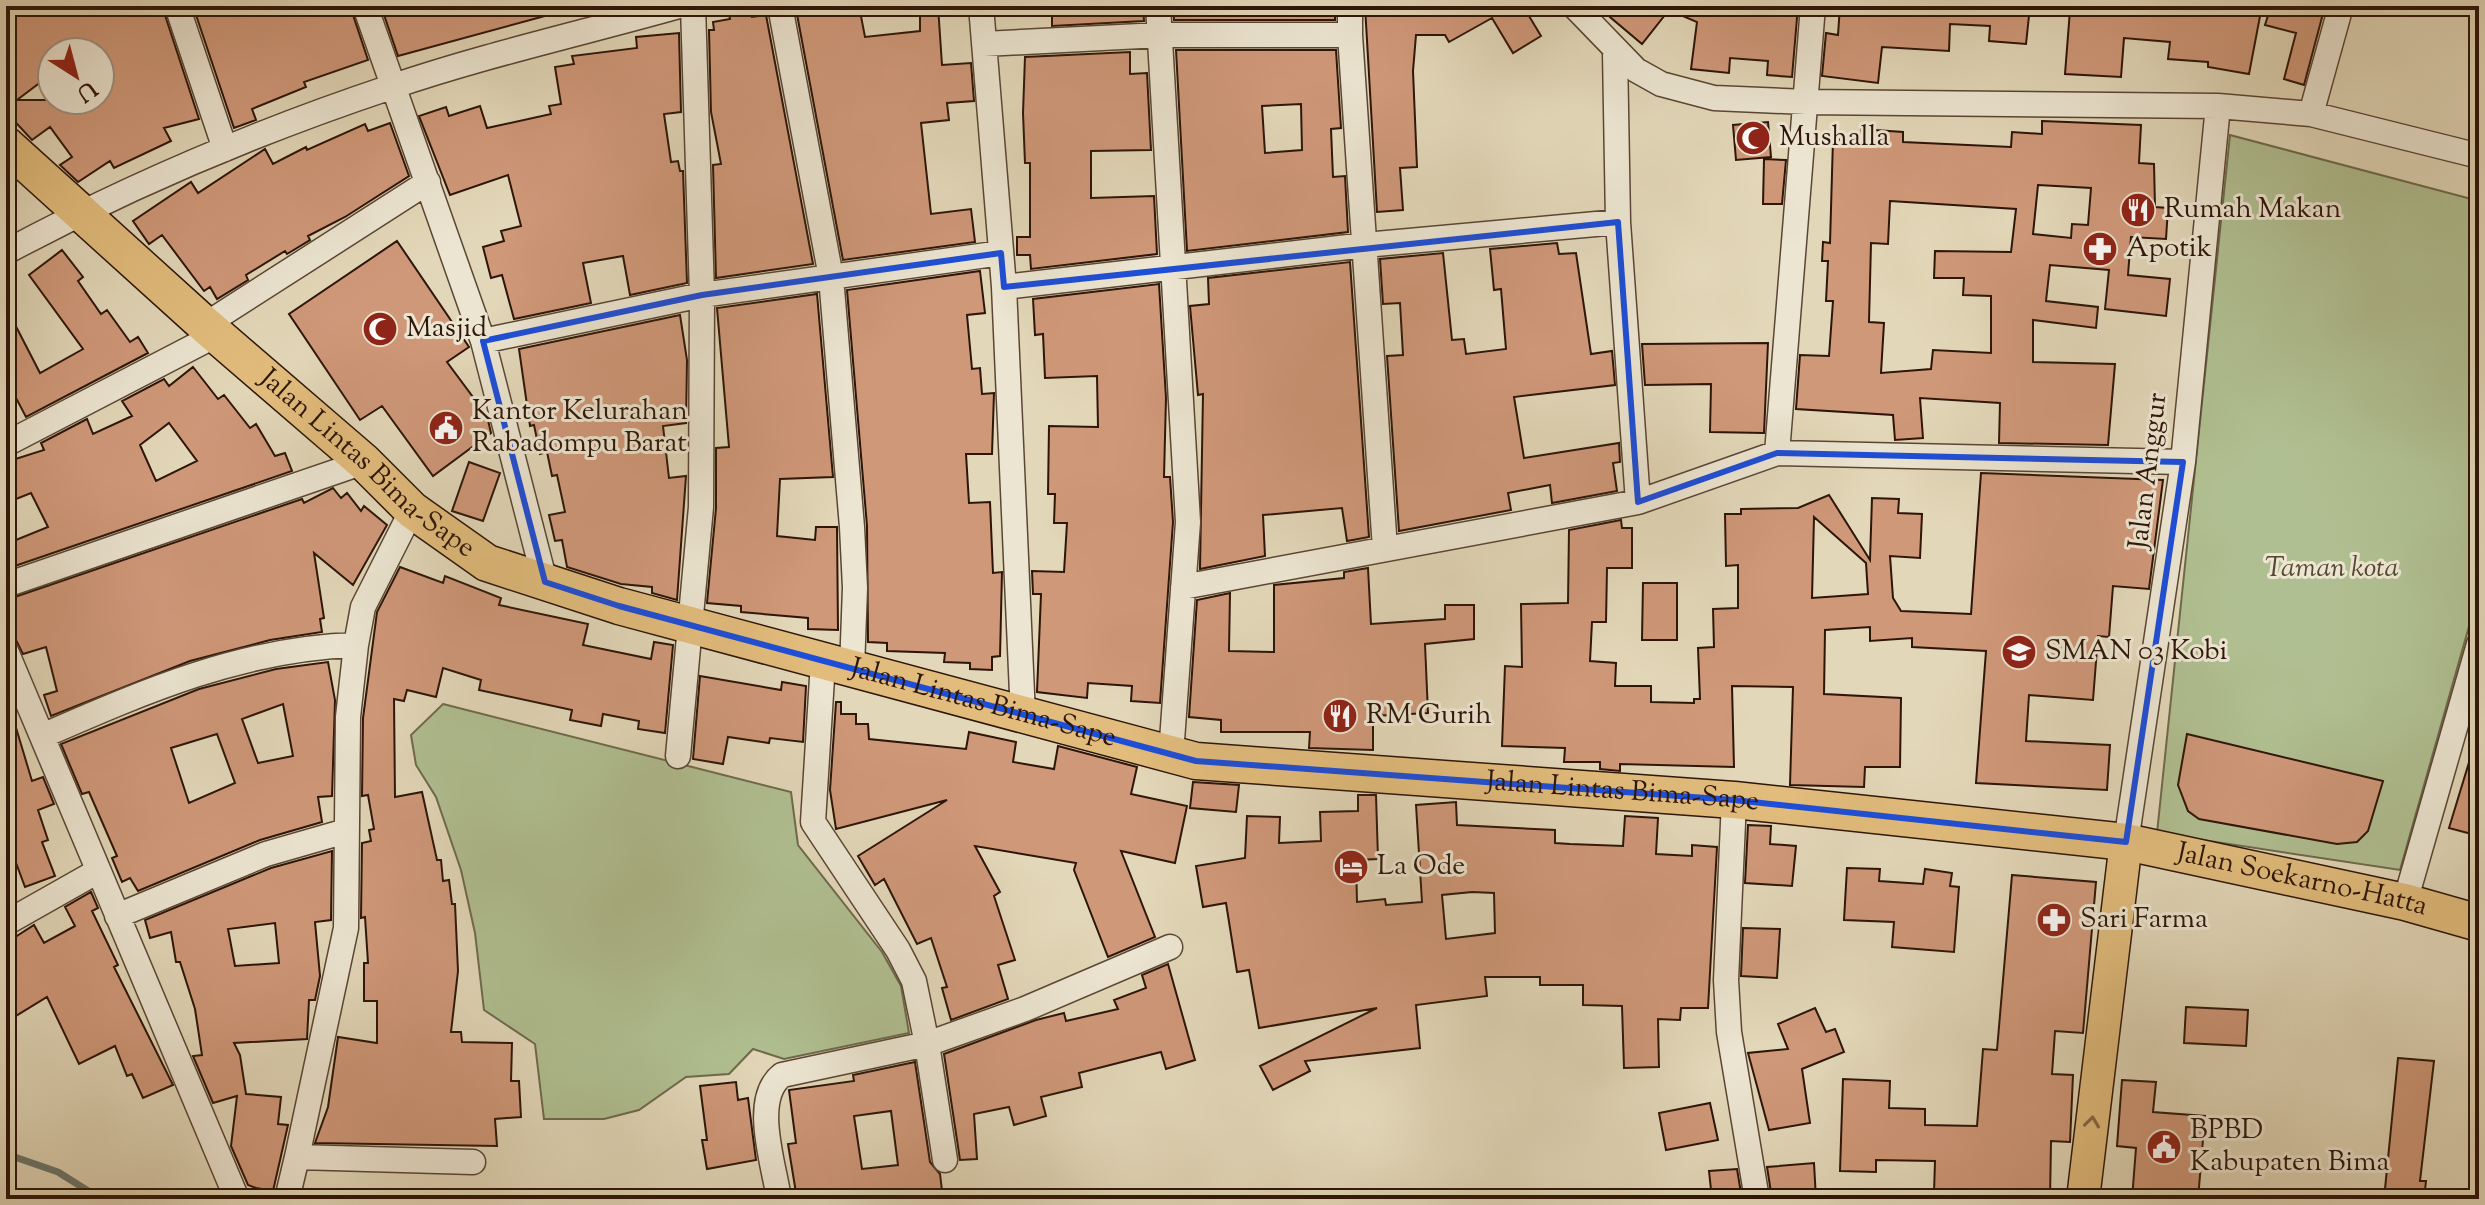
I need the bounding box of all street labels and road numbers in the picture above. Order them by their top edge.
street label: Jalan Lintas Bima-Sape [249,359,483,568]
street label: Jalan Anggur [2119,390,2178,553]
street label: Jalan Lintas Bima-Sape [844,649,1121,759]
street label: Jalan Lintas Bima-Sape [1483,762,1761,823]
street label: Jalan Soekarno-Hatta [2171,833,2432,927]

